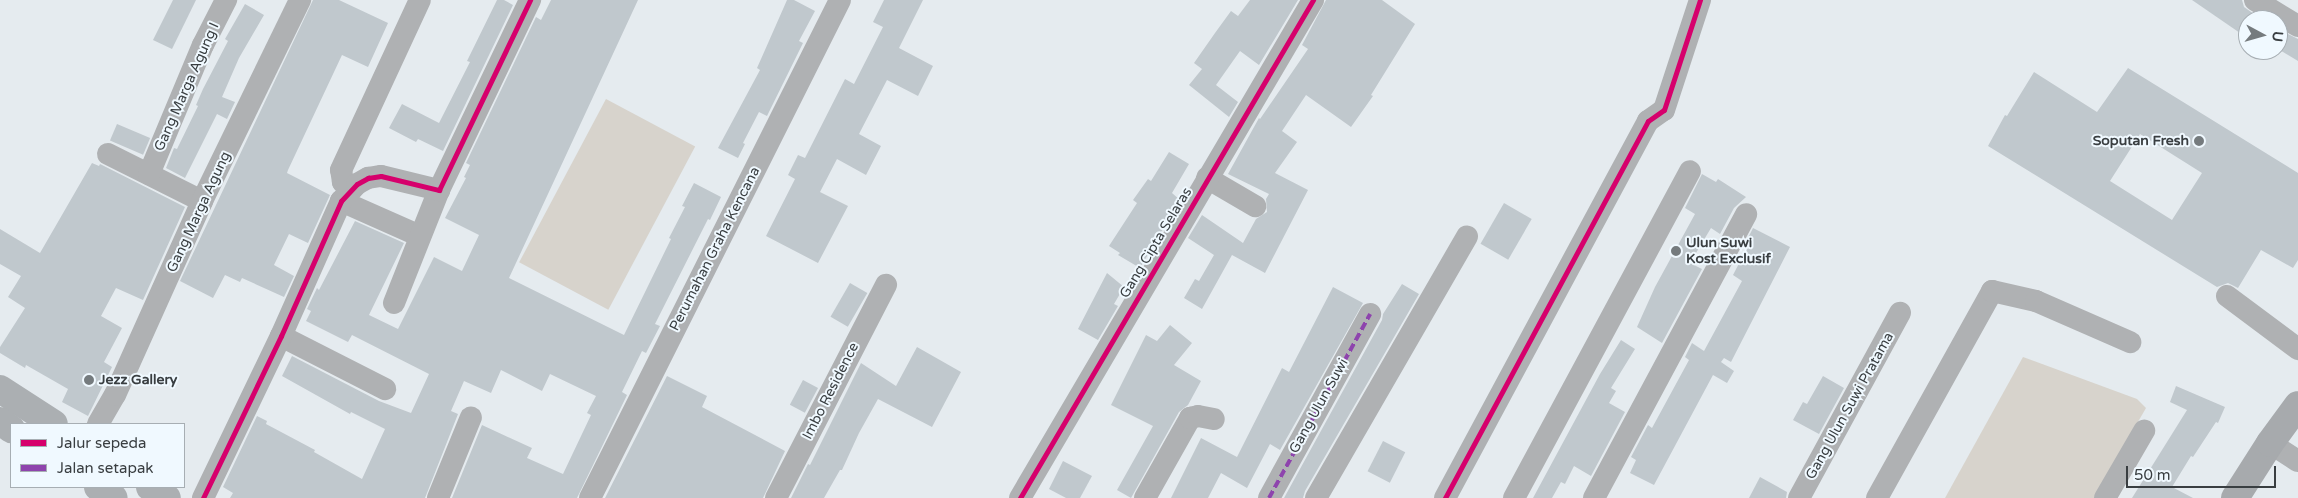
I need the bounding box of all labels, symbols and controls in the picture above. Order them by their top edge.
north arrow [2238,10,2288,60]
street label: Gang Marga Agung I [151,20,223,154]
text: U [2268,30,2286,43]
place label: Soputan Fresh [2093,133,2189,149]
marker: Soputan Fresh [2193,135,2205,147]
street label: Gang Marga Agung [164,149,234,275]
street label: Perumahan Graha Kencana [666,164,764,334]
street label: Gang Cipta Selaras [1116,185,1196,301]
place label: Ulun Suwi Kost Exclusif [1686,235,1771,268]
marker: Ulun Suwi Kost Exclusif [1670,245,1682,257]
street label: Gang Ulun Suwi Pratama [1803,330,1897,482]
street label: Imbo Residence [799,340,863,442]
street label: Gang Ulun Suwi [1286,356,1352,456]
place label: Jezz Gallery [99,372,177,388]
marker: Jezz Gallery [83,374,95,386]
legend [10,423,185,488]
text: Jalur sepeda [57,434,146,452]
scale bar [2128,456,2278,488]
text: Jalan setapak [57,459,154,477]
text: 50 m [2134,466,2171,484]

